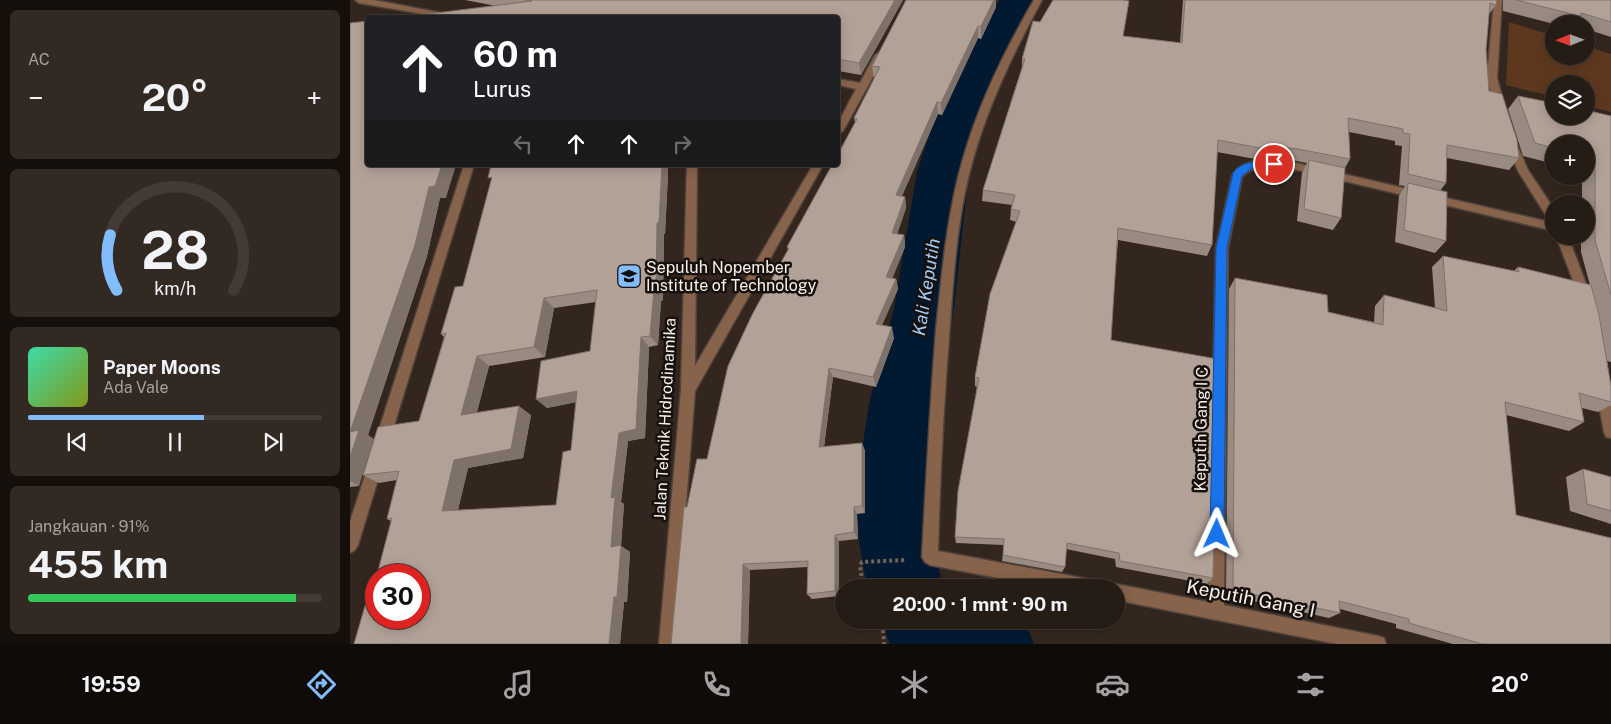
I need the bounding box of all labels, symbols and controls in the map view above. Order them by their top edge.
north arrow [1545,15,1595,65]
map controls [1545,15,1595,245]
text: 60 m [473,34,558,75]
icon: ahead [390,35,455,100]
text: AC [28,50,50,69]
text: 20° [142,75,208,120]
button: layers [1545,75,1595,125]
text: Lurus [473,76,531,102]
text: − [28,81,44,114]
text: + [306,81,322,114]
icon: left [509,130,537,158]
icon: ahead [562,130,590,158]
icon: ahead [615,130,643,158]
icon: right [668,130,696,158]
button: + [1545,135,1595,185]
pin [1253,143,1295,185]
icon: arrive [1260,150,1288,178]
button: − [1545,195,1595,245]
text: 28 [141,220,209,281]
water label: Kali Keputih [908,237,944,337]
place label: Sepuluh Nopember Institute of Technology [646,258,817,295]
school or university icon: Sepuluh Nopember Institute of Technology [616,263,642,289]
text: km/h [154,278,196,299]
street label: Jalan Teknik Hidrodinamika [650,317,680,521]
text: Paper Moons [103,356,221,378]
street label: Keputih Gang I C [1190,366,1212,492]
text: Ada Vale [103,378,168,397]
icon: previous [63,428,91,456]
icon: pause [161,428,189,456]
icon: next [259,428,287,456]
position arrow [1190,507,1242,559]
text: Jangkauan · 91% [28,517,150,536]
text: 455 km [28,542,168,587]
speed limit sign: 30 [365,564,430,629]
street label: Keputih Gang I [1185,575,1317,621]
text: 20:00 · 1 mnt · 90 m [893,593,1068,615]
icon: directions [304,667,339,702]
icon: music [501,667,536,702]
icon: phone [699,667,734,702]
icon: climate [897,667,932,702]
icon: car [1095,667,1130,702]
icon: filters [1293,667,1328,702]
text: 19:59 [81,671,141,697]
text: 20° [1491,671,1529,697]

